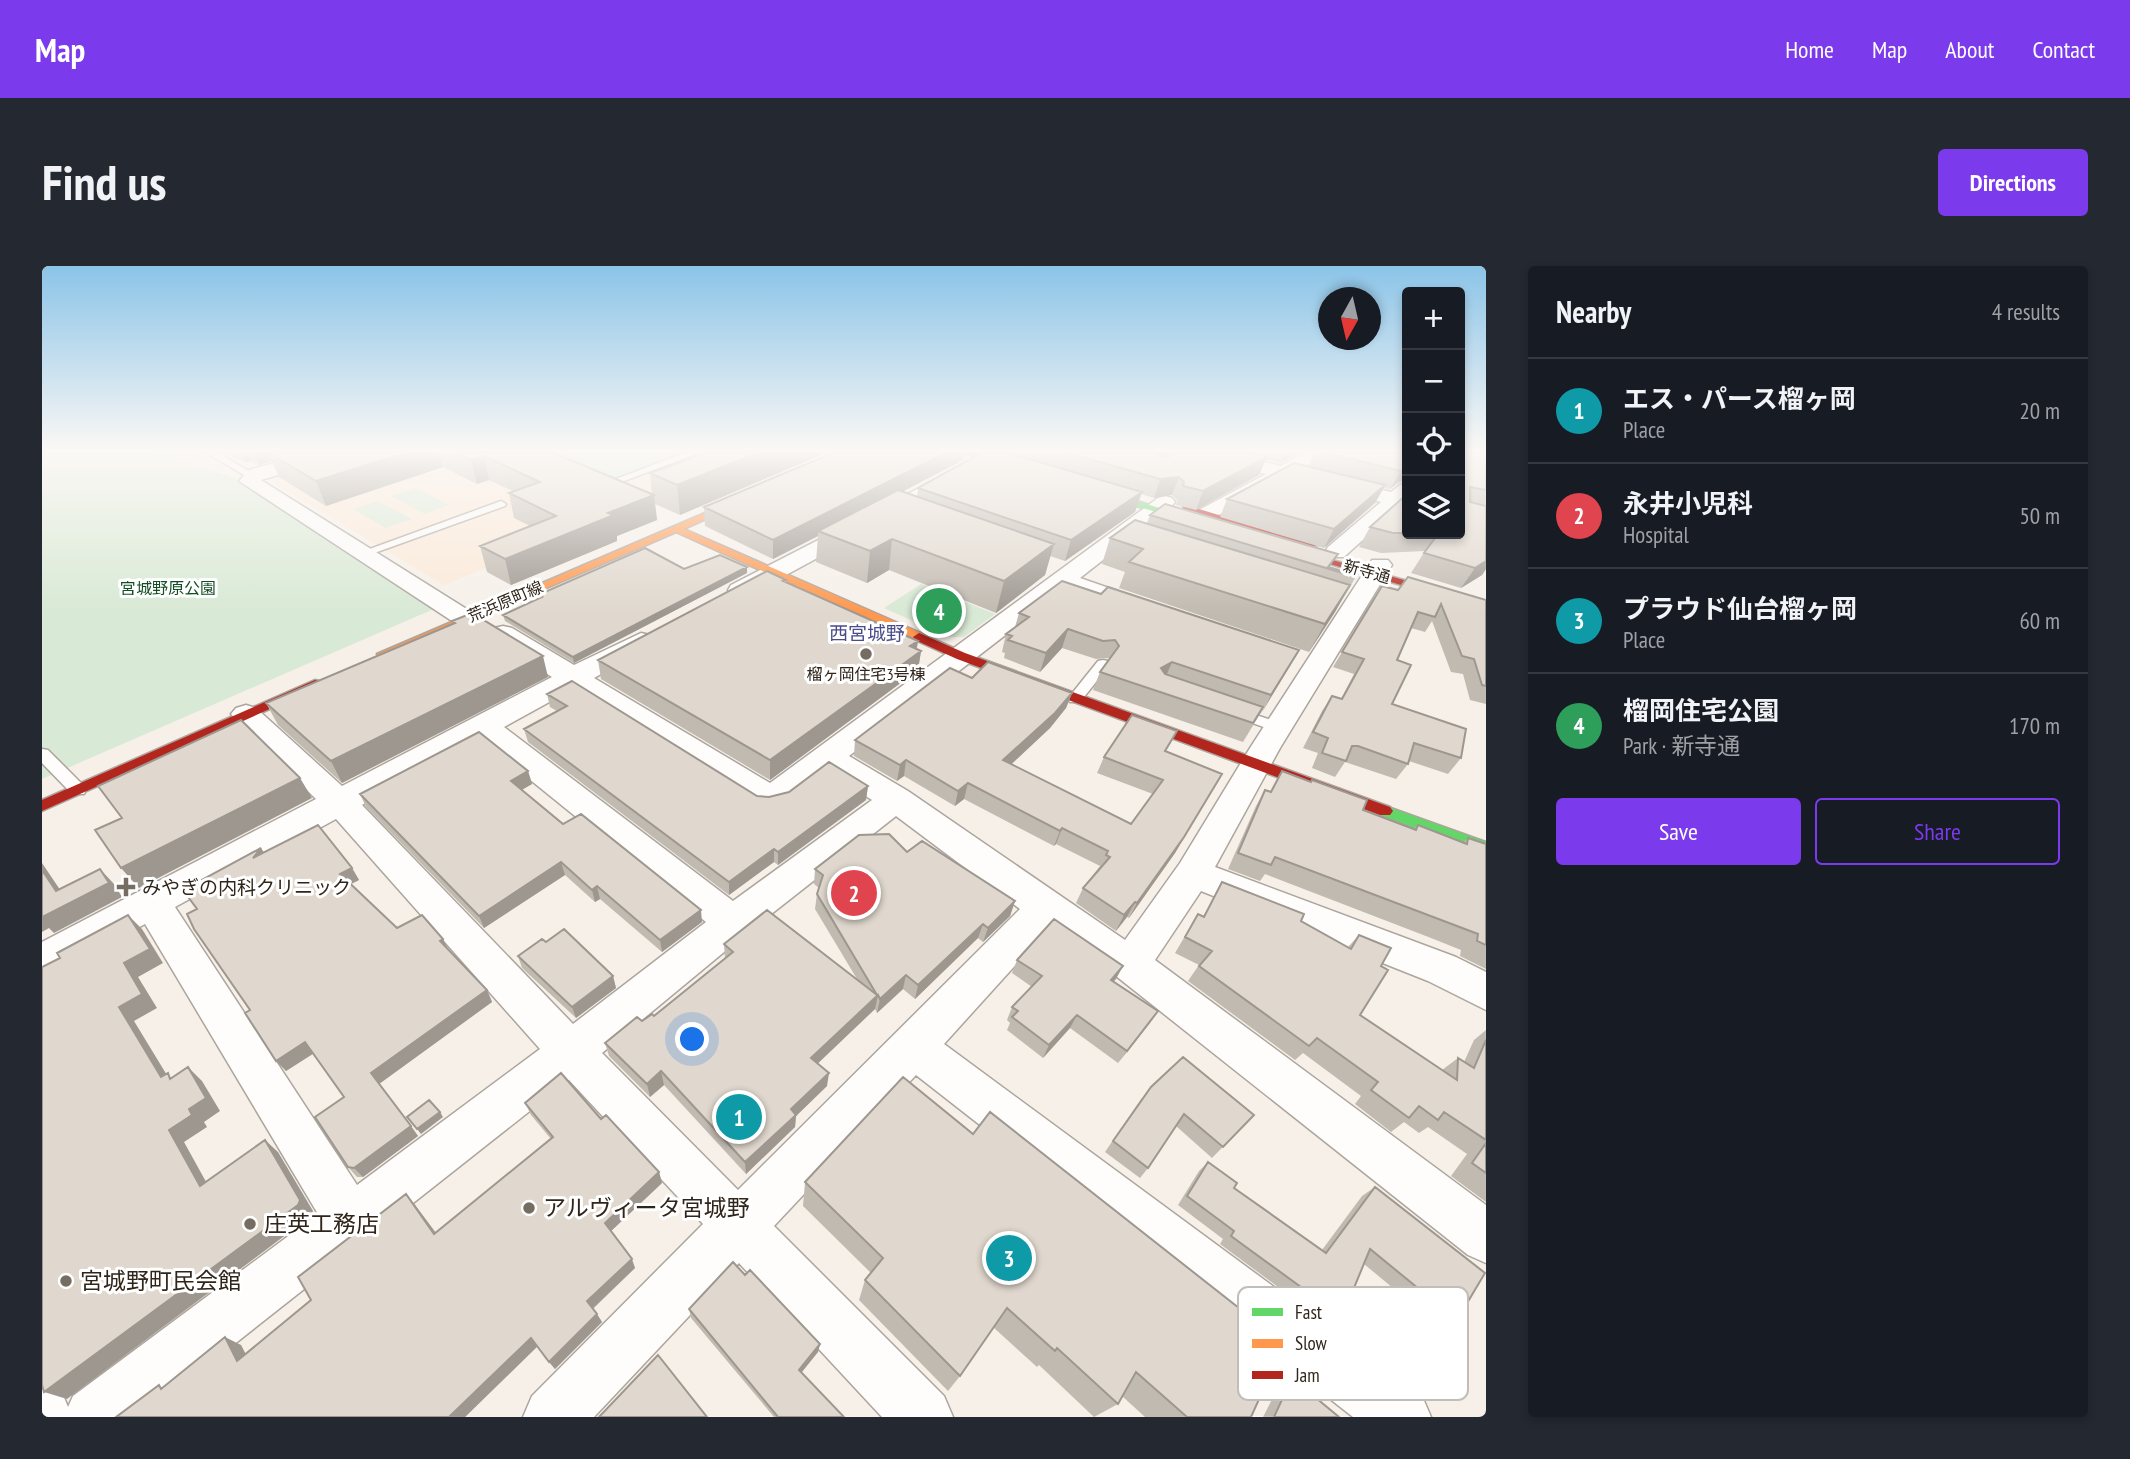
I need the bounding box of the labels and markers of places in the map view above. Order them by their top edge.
pin: 4 [916,585,962,637]
marker: 榴ヶ岡住宅3号棟 [858,646,874,662]
place label: 榴ヶ岡住宅3号棟 [806,664,926,684]
pin: 2 [831,867,877,919]
place label: みやぎの内科クリニック [142,875,351,899]
marker: みやぎの内科クリニック [116,877,136,897]
pin: 1 [716,1091,762,1143]
place label: アルヴィータ宮城野 [543,1193,750,1222]
marker: アルヴィータ宮城野 [521,1200,537,1216]
place label: 庄英工務店 [264,1209,379,1238]
marker: 庄英工務店 [242,1216,258,1232]
pin: 3 [986,1232,1032,1284]
place label: 宮城野町民会館 [80,1266,241,1295]
marker: 宮城野町民会館 [58,1273,74,1289]

